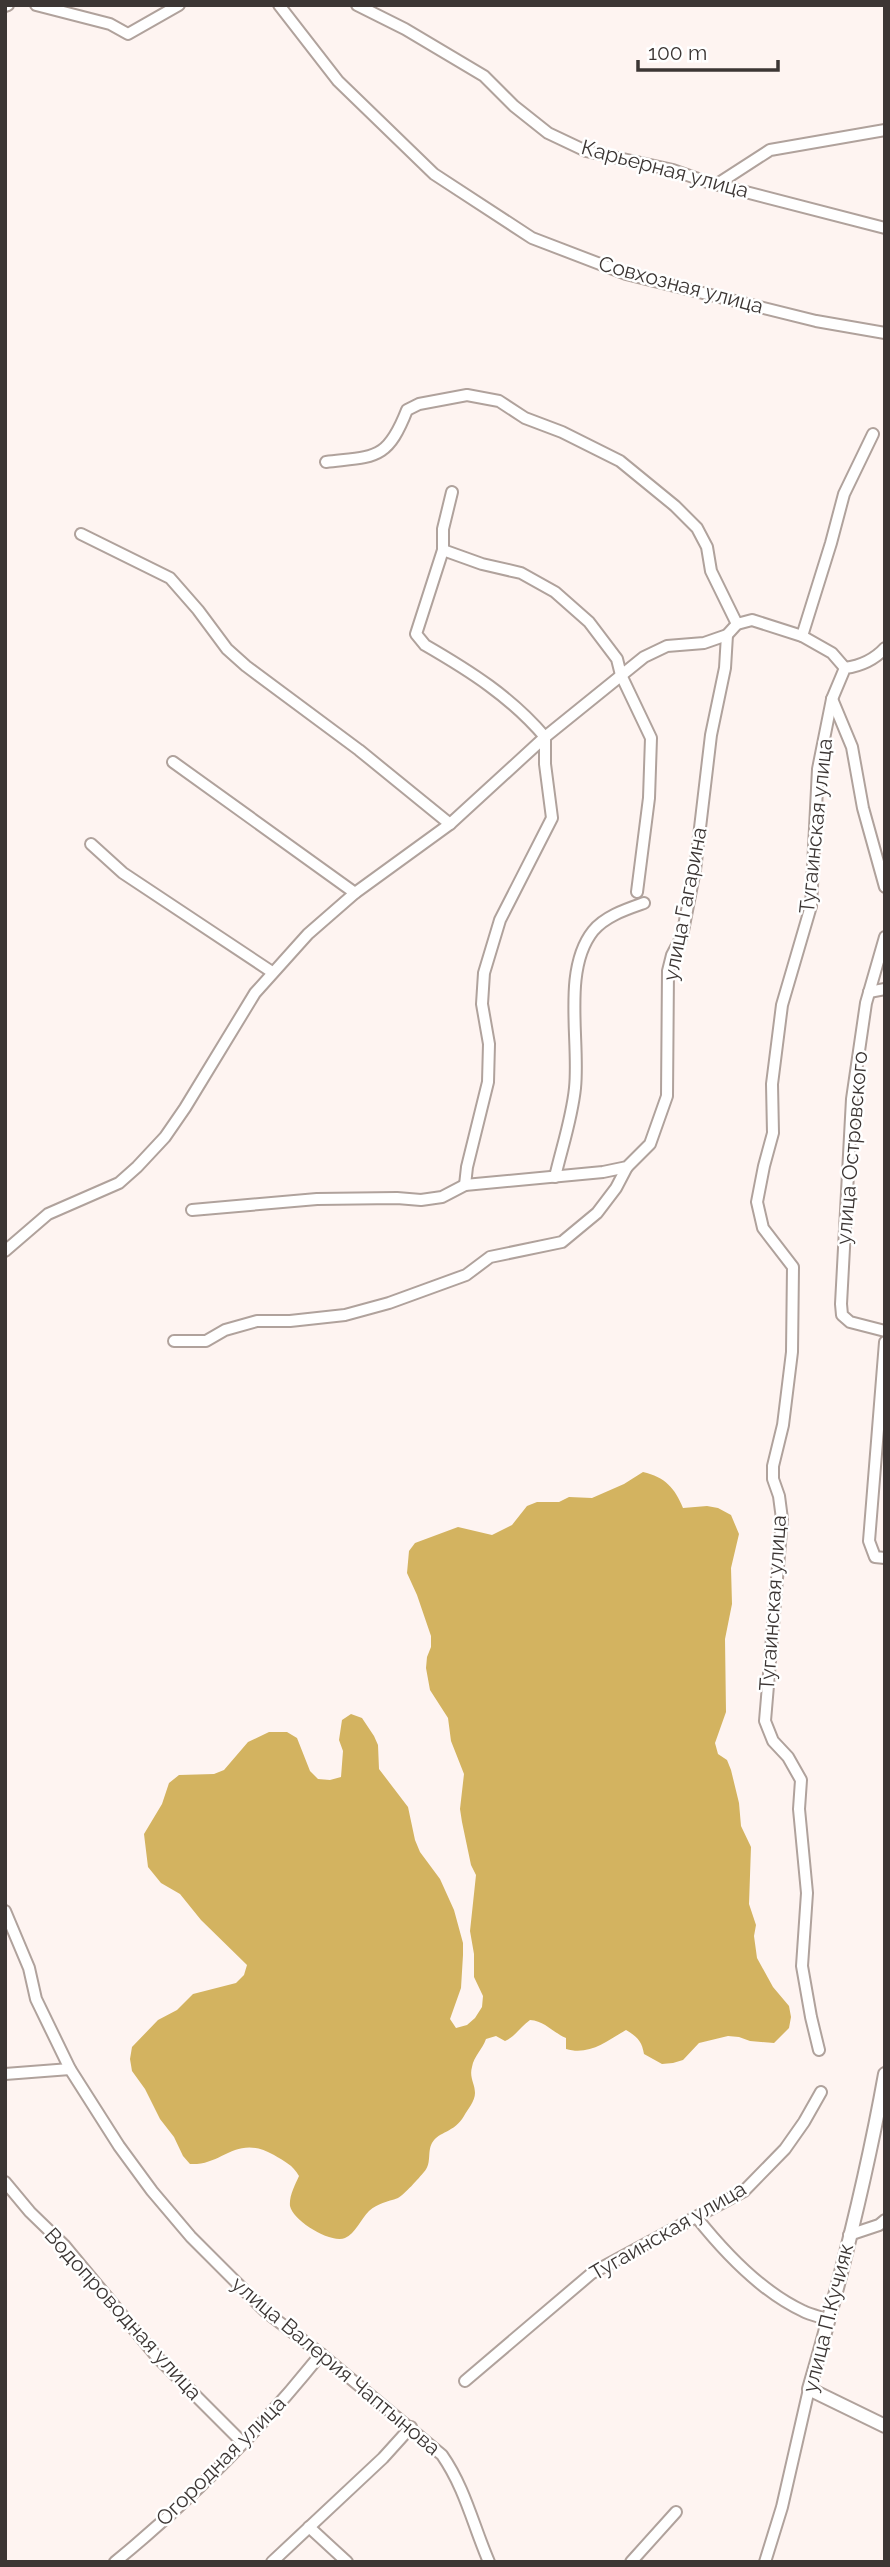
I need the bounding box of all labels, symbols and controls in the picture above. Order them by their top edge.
scale bar [638,28,778,72]
text: 100 m [648,40,707,65]
street label: Карьерная улица [579,134,751,203]
street label: Совхозная улица [596,251,766,319]
street label: Тугаинская улица [794,737,837,915]
street label: улица Гагарина [657,825,712,983]
street label: улица Островского [831,1050,872,1246]
street label: Тугаинская улица [754,1514,791,1692]
street label: Тугаинская улица [585,2176,750,2285]
street label: Водопроводная улица [39,2222,207,2405]
street label: улица П.Кучияк [797,2241,858,2395]
street label: улица Валерия Чаптынова [227,2271,446,2460]
street label: Огородная улица [151,2391,291,2531]

